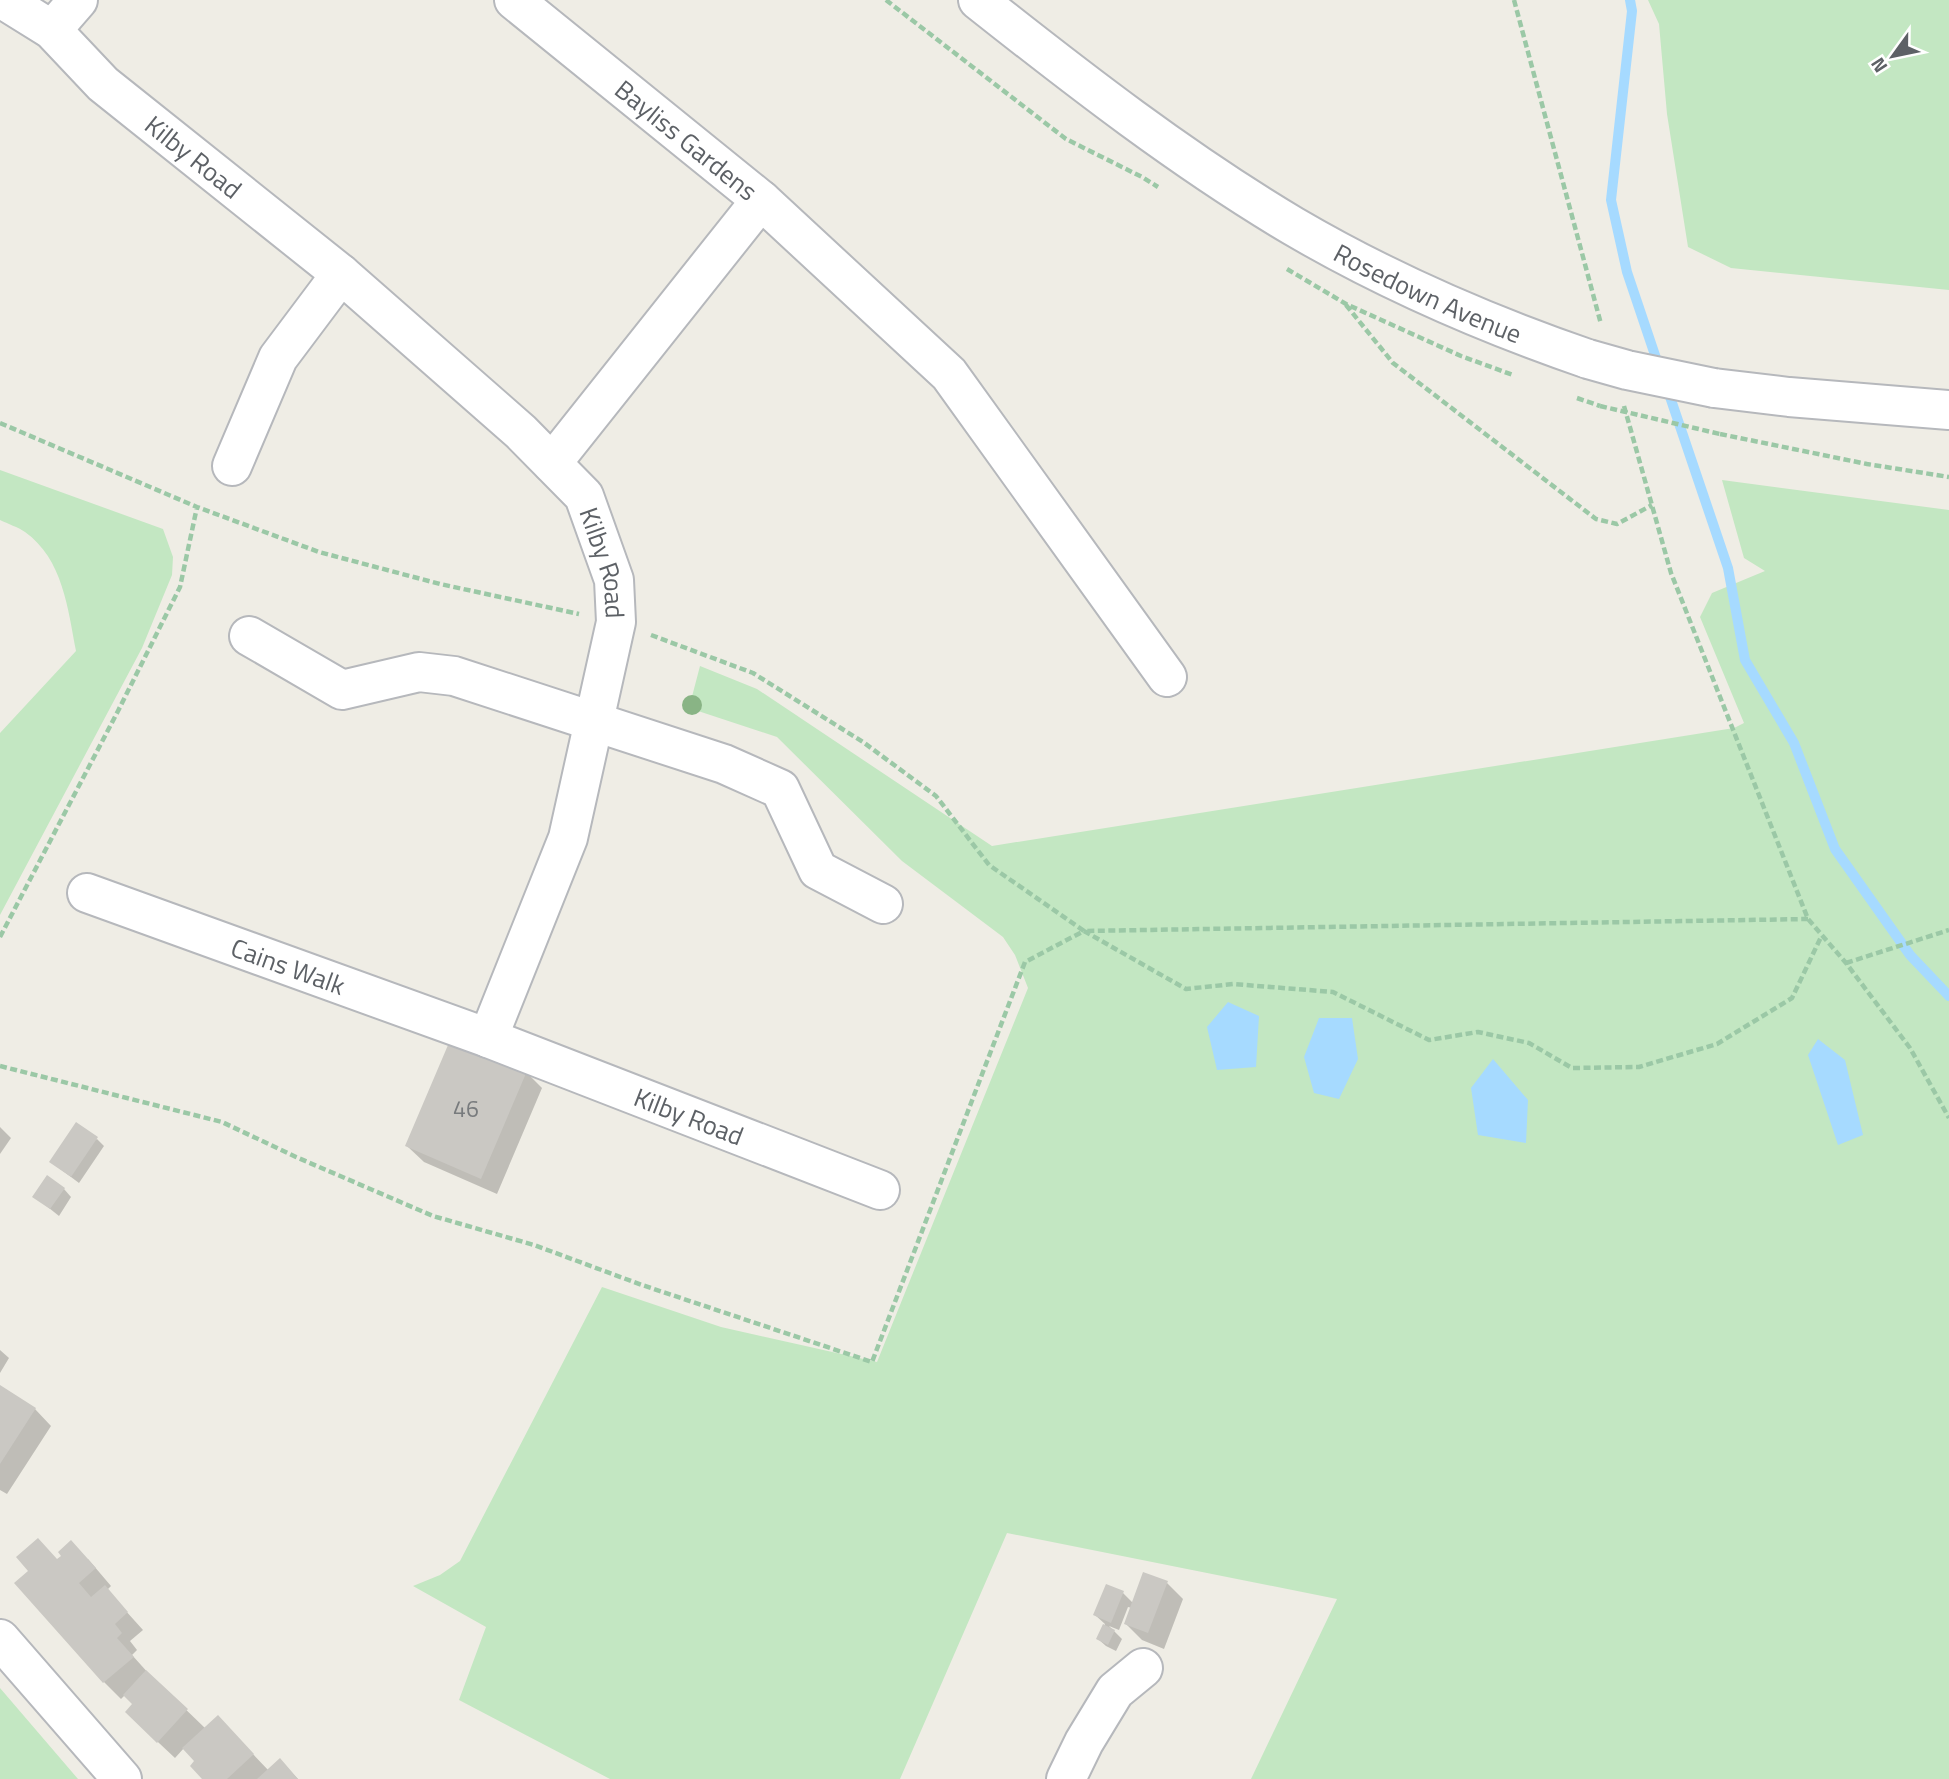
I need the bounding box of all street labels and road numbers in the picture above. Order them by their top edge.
street label: Bayliss Gardens [607,70,766,210]
street label: Kilby Road [137,105,251,207]
street label: Rosedown Avenue [1327,233,1528,353]
street label: Kilby Road [570,502,635,619]
street label: Cains Walk [226,927,351,1004]
street label: Kilby Road [629,1077,749,1155]

